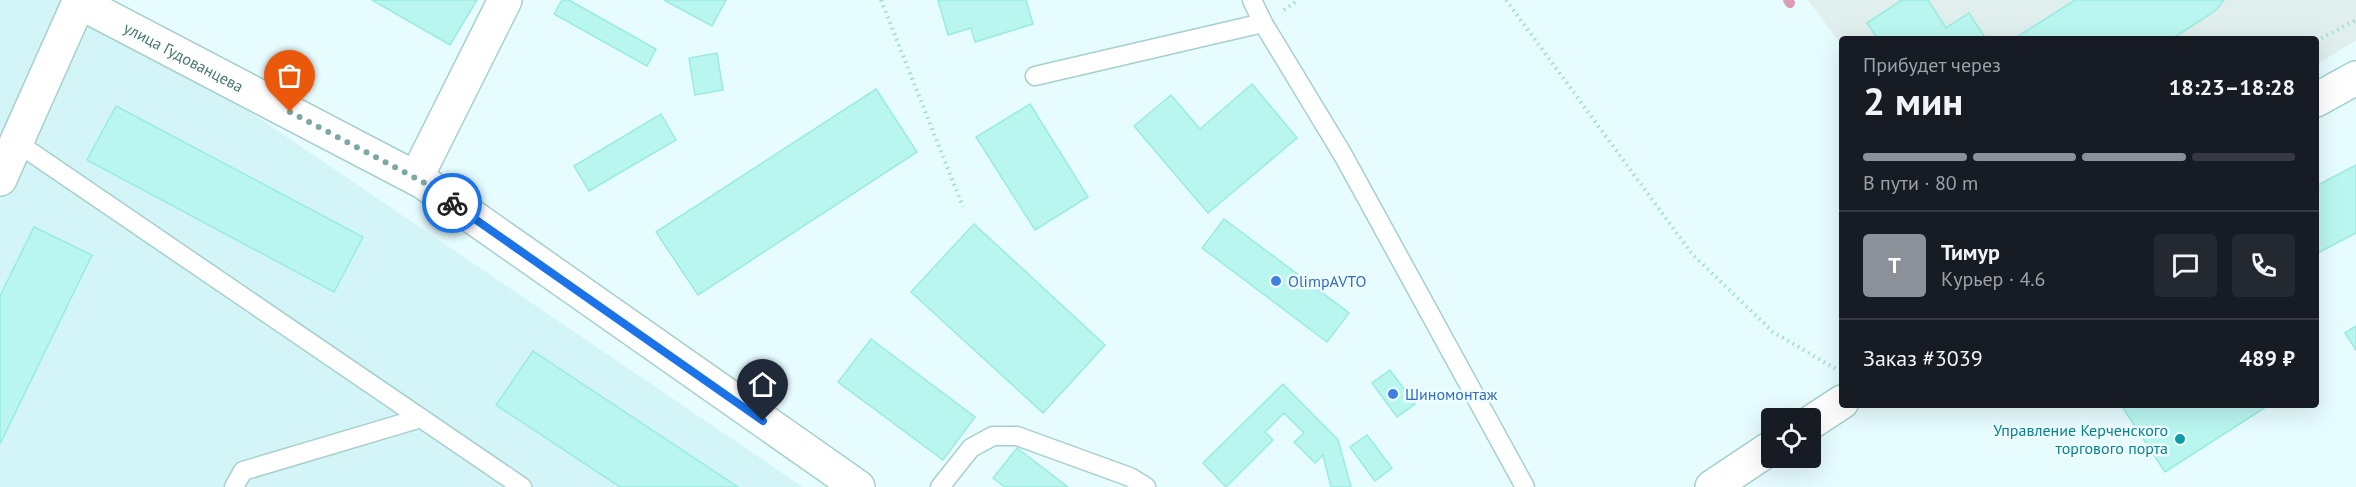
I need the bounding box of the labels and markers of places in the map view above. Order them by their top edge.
pin [264,50,315,112]
place label: OlimpAVTO [1288,271,1366,291]
marker: OlimpAVTO [1269,274,1283,288]
pin [737,359,788,421]
place label: Шиномонтаж [1405,384,1498,404]
marker: Шиномонтаж [1386,387,1400,401]
place label: Управление Керченского торгового порта [1993,420,2168,458]
marker: Управление Керченского торгового порта [2173,432,2187,446]

